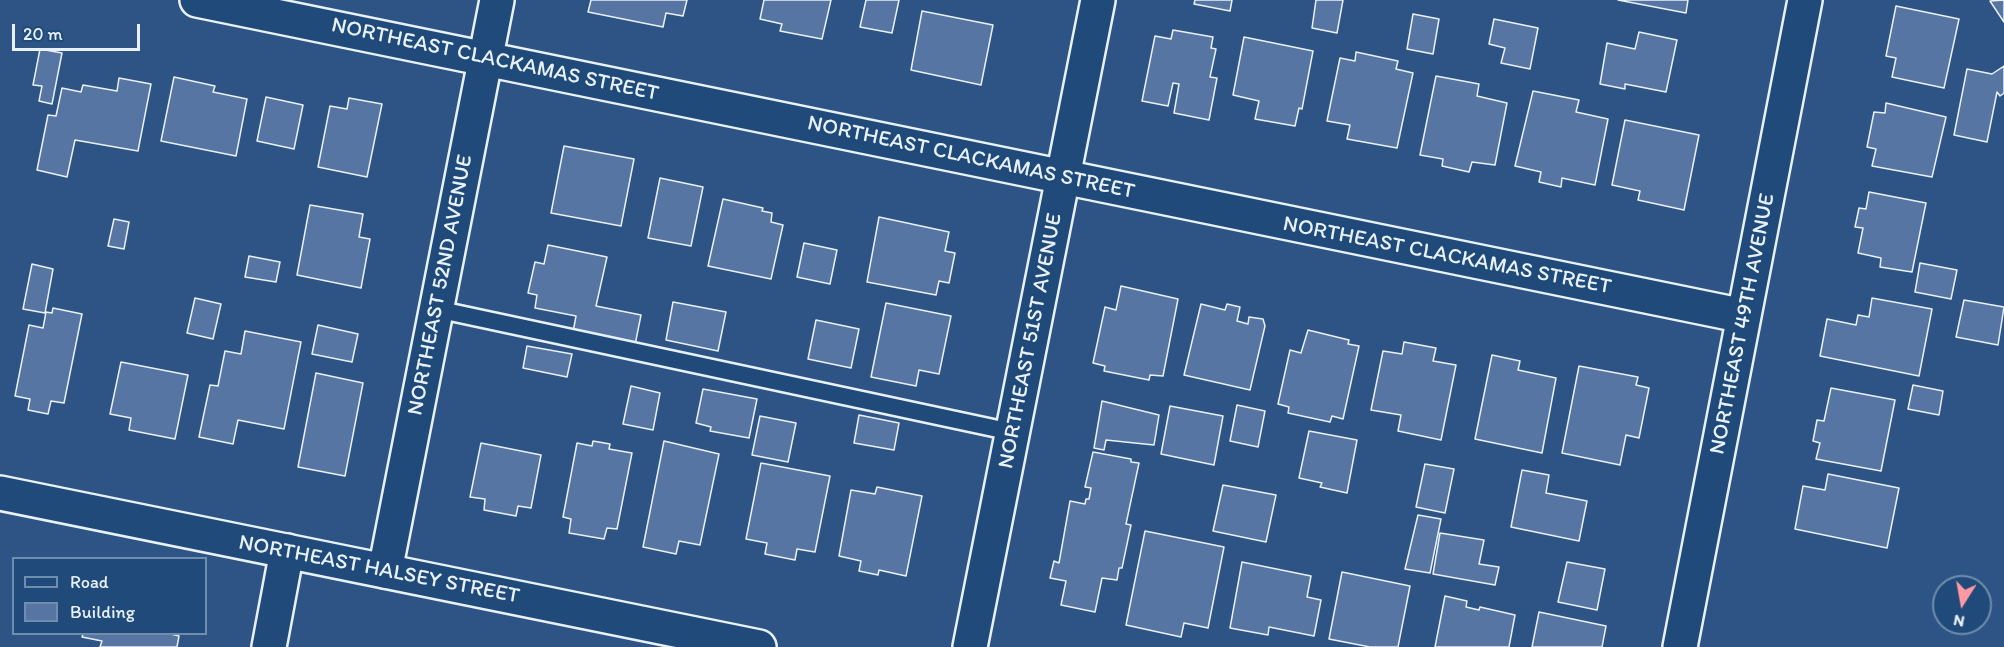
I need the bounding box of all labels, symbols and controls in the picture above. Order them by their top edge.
scale bar [15,12,142,50]
street label: NORTHEAST CLACKAMAS STREET [329,12,661,108]
text: 20 m [23,23,63,45]
street label: NORTHEAST CLACKAMAS STREET [805,110,1137,206]
street label: NORTHEAST 52ND AVENUE [403,152,479,418]
street label: NORTHEAST 49TH AVENUE [1705,191,1781,457]
street label: NORTHEAST 51ST AVENUE [993,211,1069,471]
street label: NORTHEAST CLACKAMAS STREET [1281,211,1613,301]
street label: NORTHEAST HALSEY STREET [236,530,522,610]
legend [12,557,207,635]
text: Road [70,571,109,593]
north arrow [1932,575,1992,635]
text: Building [70,601,135,623]
text: N [1952,611,1966,632]

